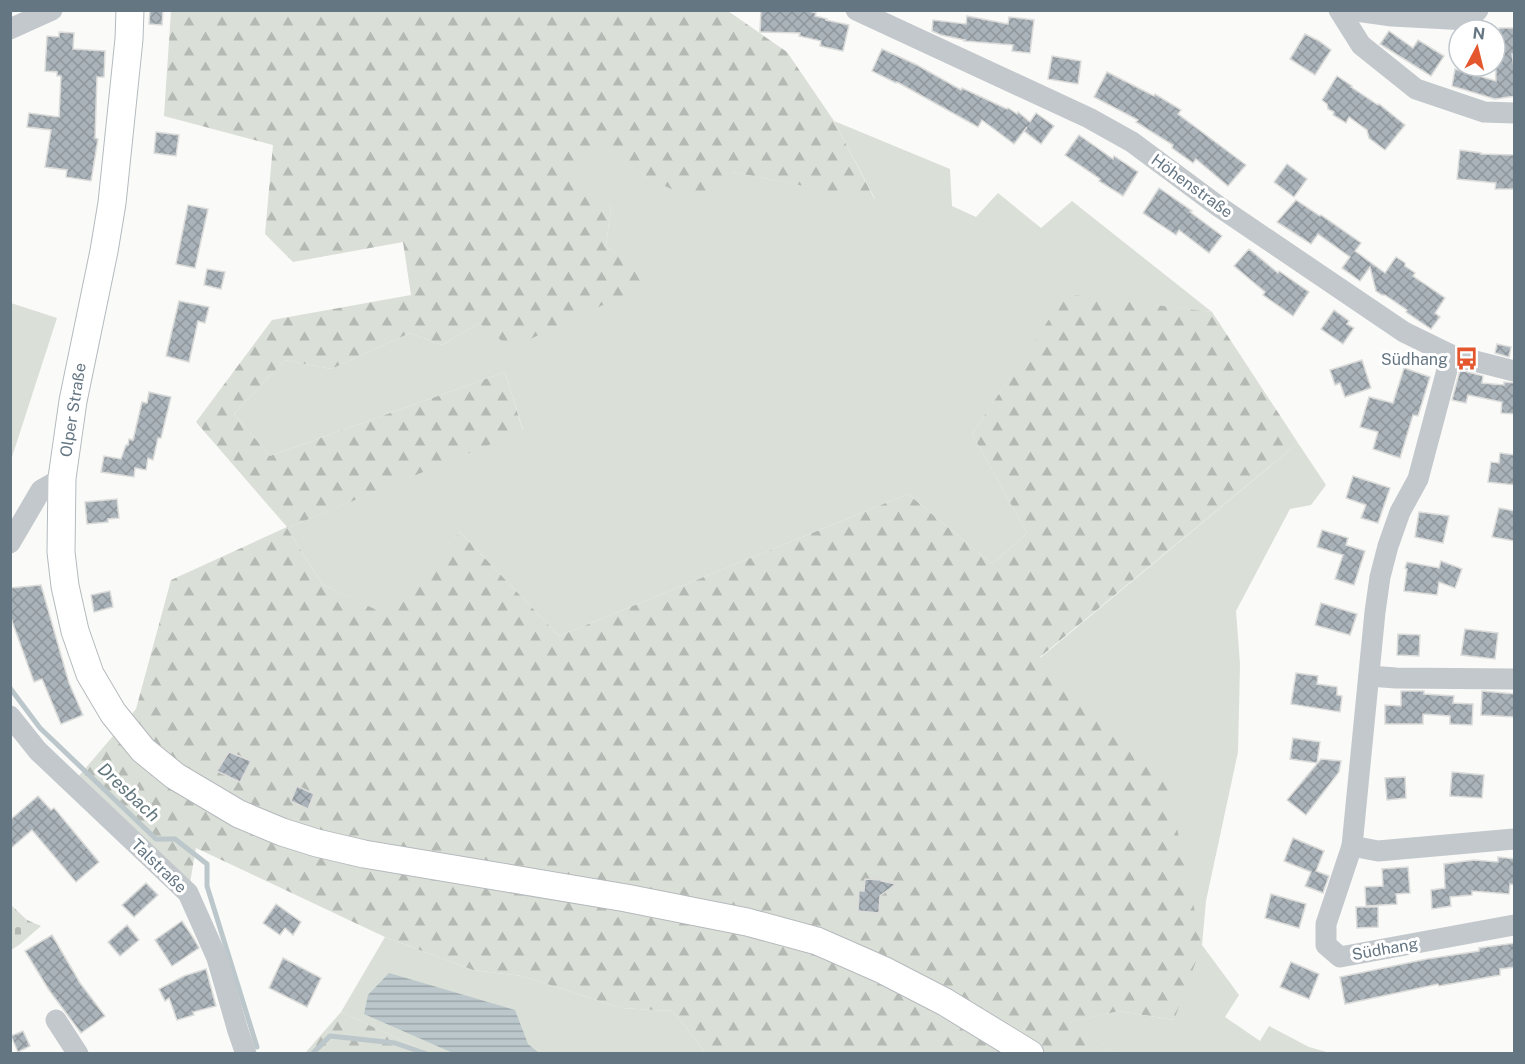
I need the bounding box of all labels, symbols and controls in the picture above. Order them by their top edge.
north arrow [1447,18,1507,78]
text: N [1471,23,1486,44]
street label: Höhenstraße [1148,150,1236,222]
bus stop icon: Südhang [1453,346,1479,372]
place label: Südhang [1381,350,1448,369]
street label: Olper Straße [56,362,90,458]
water label: Dresbach [94,758,164,826]
street label: Talstraße [127,835,191,897]
street label: Südhang [1350,934,1420,964]

